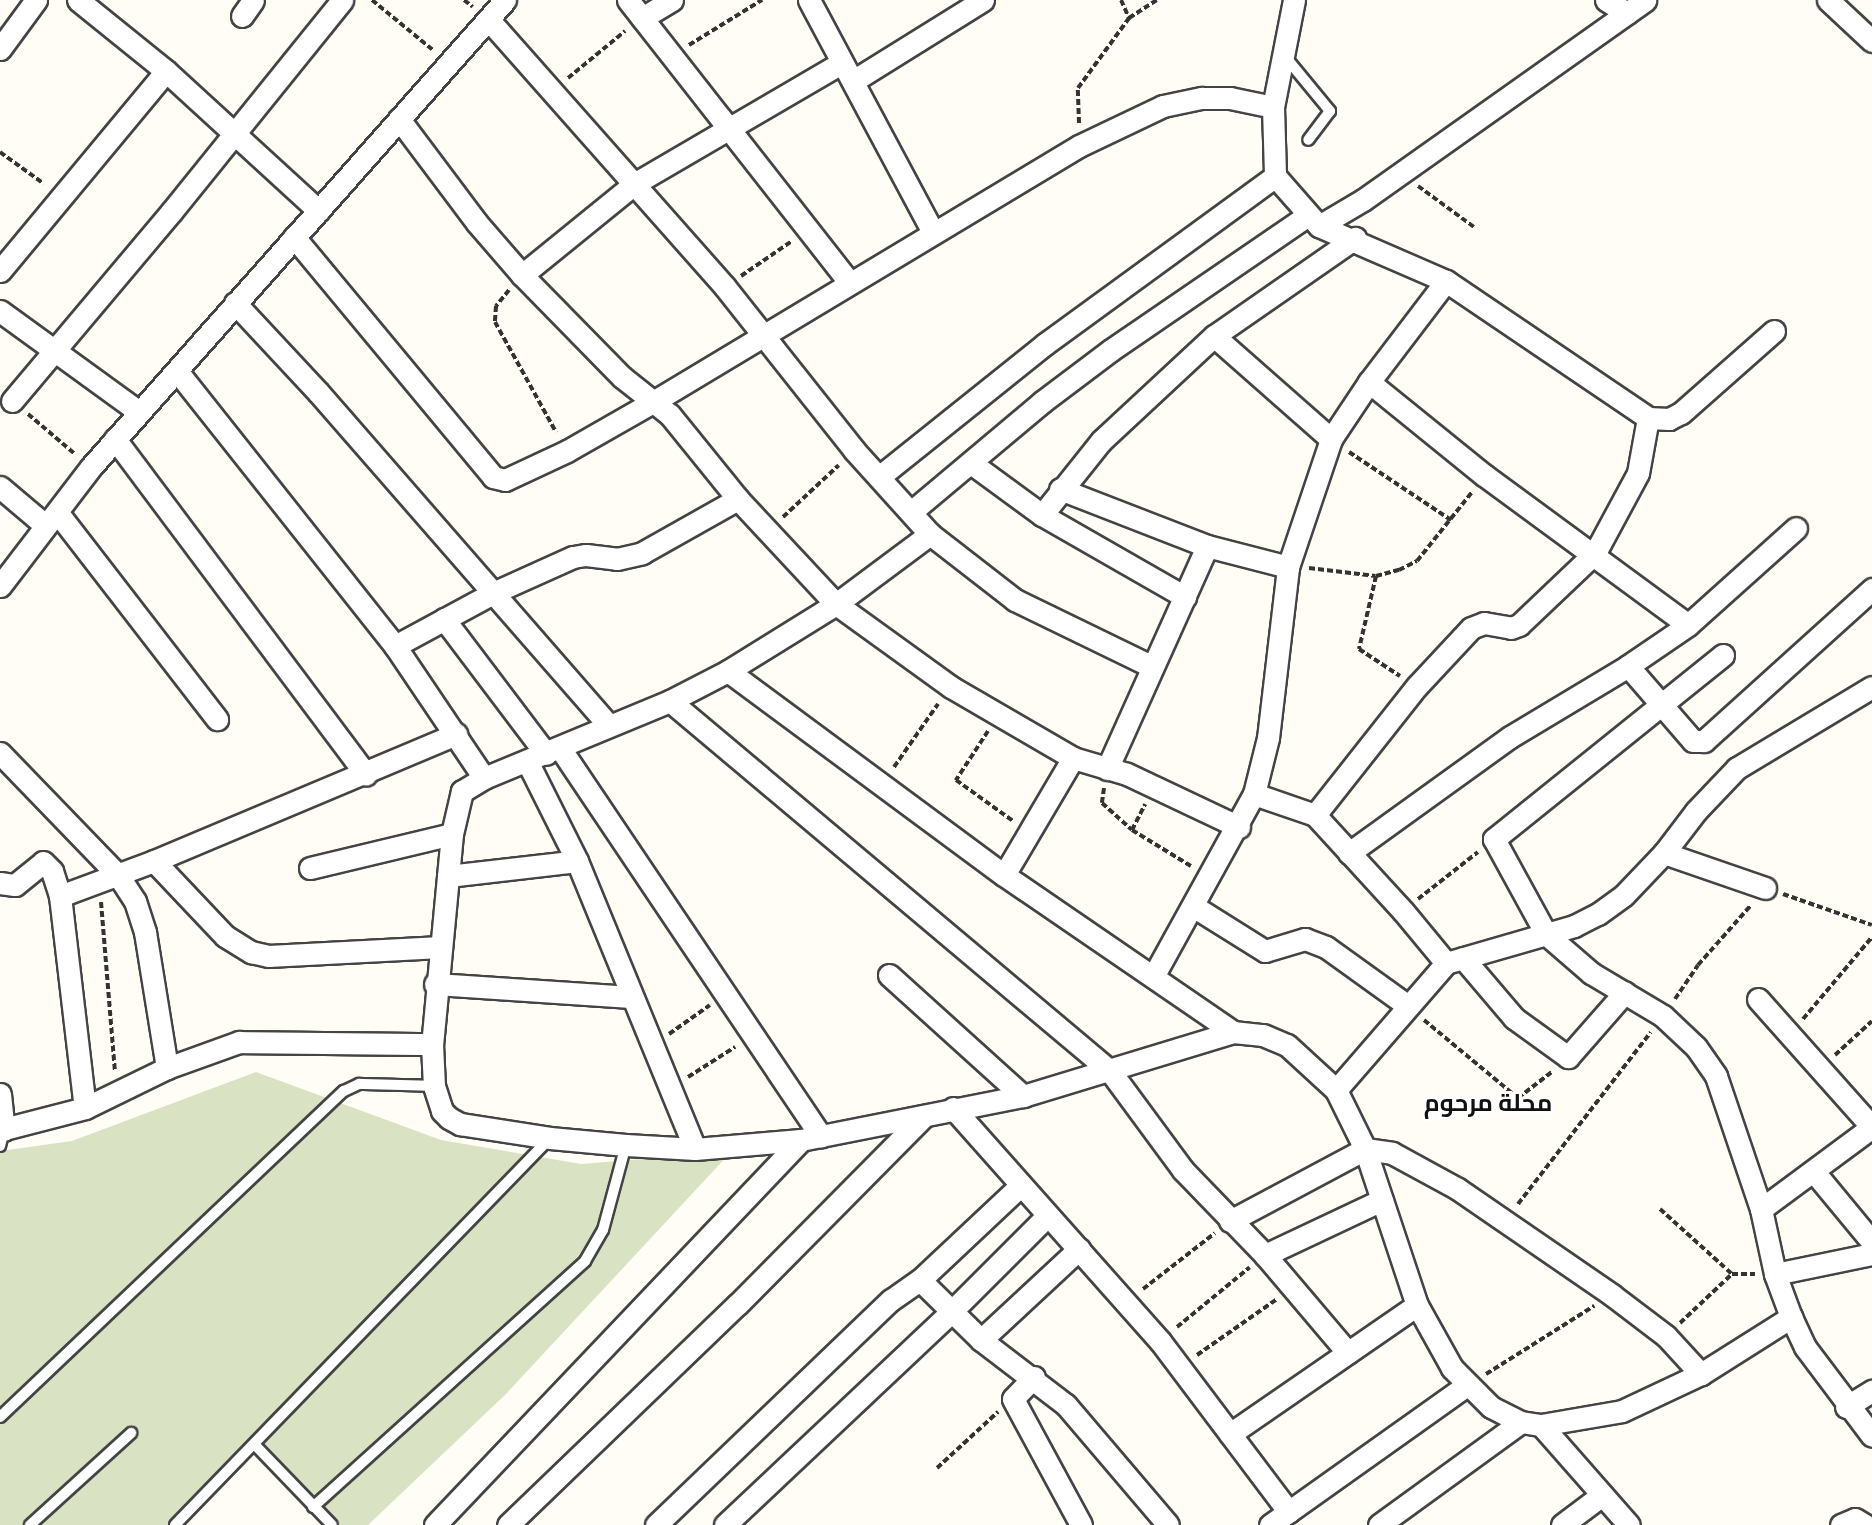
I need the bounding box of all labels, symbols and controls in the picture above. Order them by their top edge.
district label: محلة مرحوم [1424,1089,1552,1117]

